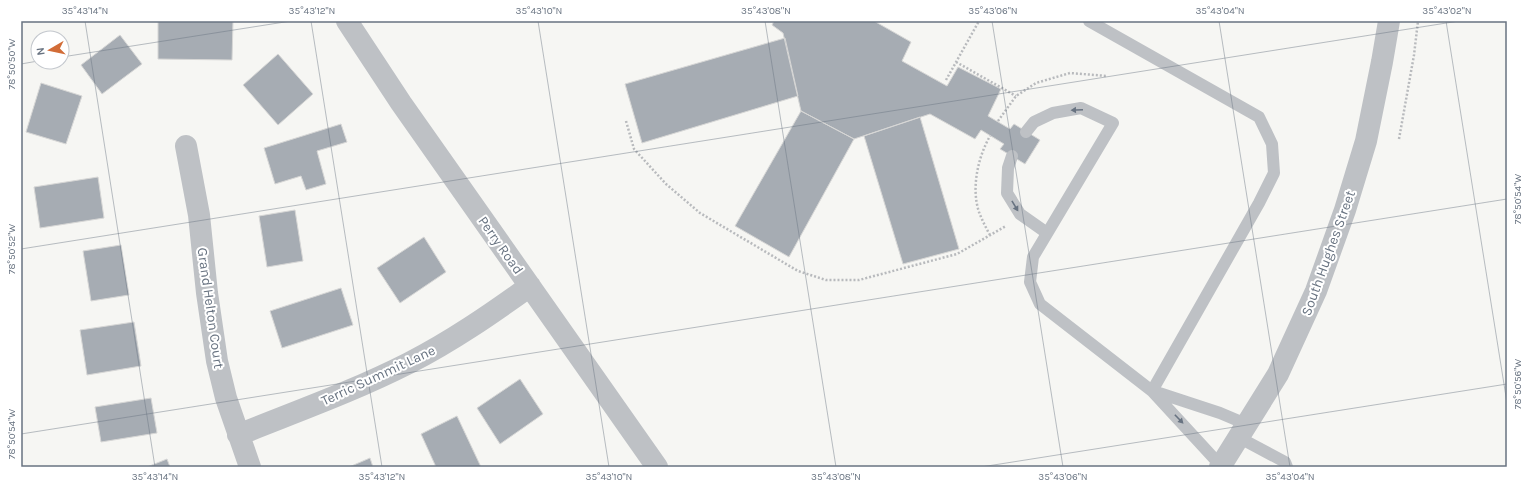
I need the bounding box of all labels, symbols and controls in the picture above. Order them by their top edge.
text: 35°43'14"N [62,5,108,17]
text: 35°43'12"N [289,5,335,17]
text: 35°43'10"N [516,5,562,17]
text: 35°43'08"N [741,5,791,17]
text: 35°43'06"N [968,5,1018,17]
text: 35°43'04"N [1195,5,1245,17]
text: 35°43'02"N [1422,5,1472,17]
north arrow [30,30,70,70]
text: 78°50'50"W [6,39,18,89]
text: N [34,47,48,56]
one-way arrow [1070,107,1083,113]
text: 78°50'54"W [1512,174,1524,224]
street label: South Hughes Street [1298,188,1359,318]
one-way arrow [1011,200,1018,212]
street label: Perry Road [474,213,527,278]
text: 78°50'52"W [6,224,18,274]
street label: Grand Helton Court [194,246,227,370]
street label: Terric Summit Lane [319,342,438,409]
text: 78°50'56"W [1512,359,1524,409]
text: 78°50'54"W [6,409,18,459]
one-way arrow [1174,414,1184,424]
text: 35°43'14"N [132,471,178,483]
text: 35°43'12"N [359,471,405,483]
text: 35°43'10"N [586,471,632,483]
text: 35°43'08"N [811,471,861,483]
text: 35°43'06"N [1038,471,1088,483]
text: 35°43'04"N [1265,471,1315,483]

